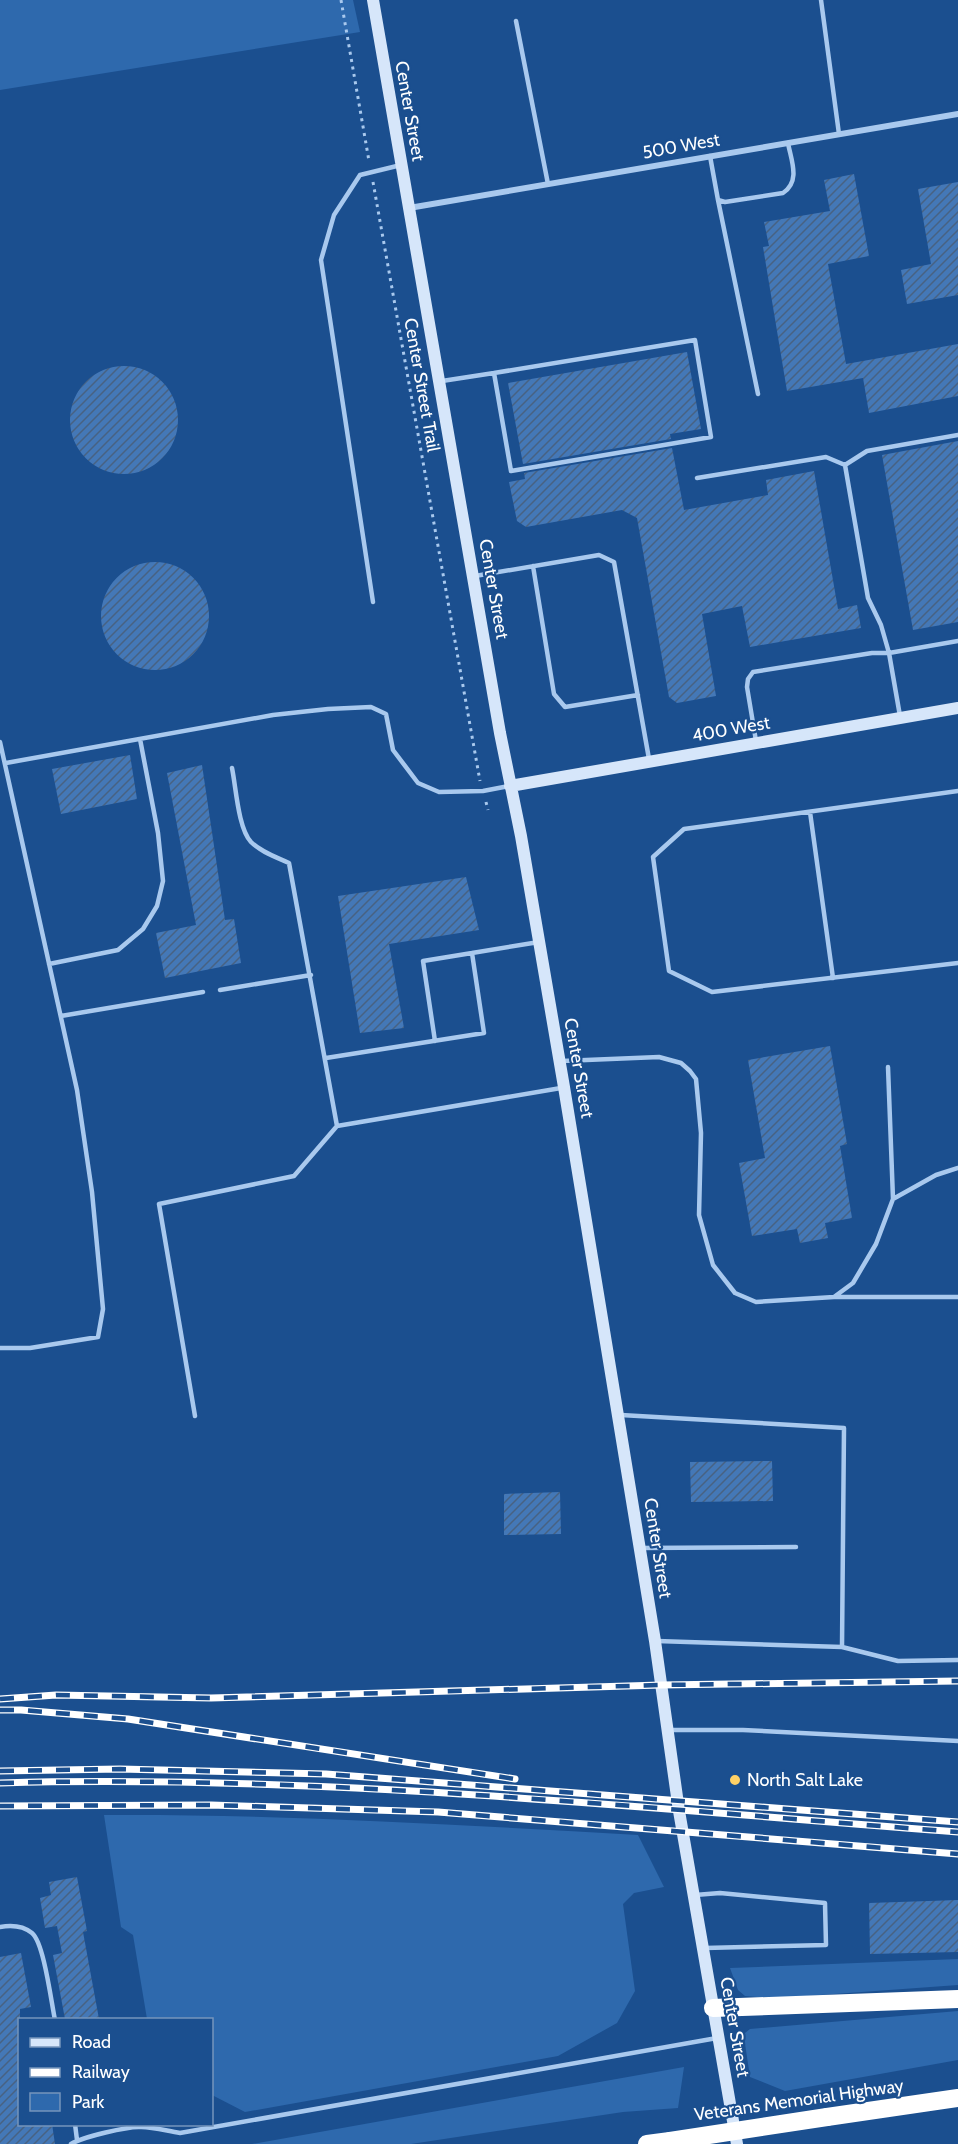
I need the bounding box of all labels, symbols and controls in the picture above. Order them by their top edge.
street label: Center Street [390,59,430,163]
street label: 500 West [641,128,721,164]
street label: Center Street Trail [399,316,445,454]
street label: Center Street [474,537,514,641]
street label: 400 West [690,711,772,747]
street label: Center Street [559,1016,599,1120]
street label: Center Street [639,1496,677,1600]
place label: North Salt Lake [747,1769,863,1791]
marker: North Salt Lake [728,1773,742,1787]
street label: Center Street [715,1975,755,2079]
legend [18,2018,213,2126]
text: Road [72,2031,111,2053]
text: Railway [72,2061,130,2083]
street label: Veterans Memorial Highway [693,2074,905,2126]
text: Park [72,2091,105,2113]

